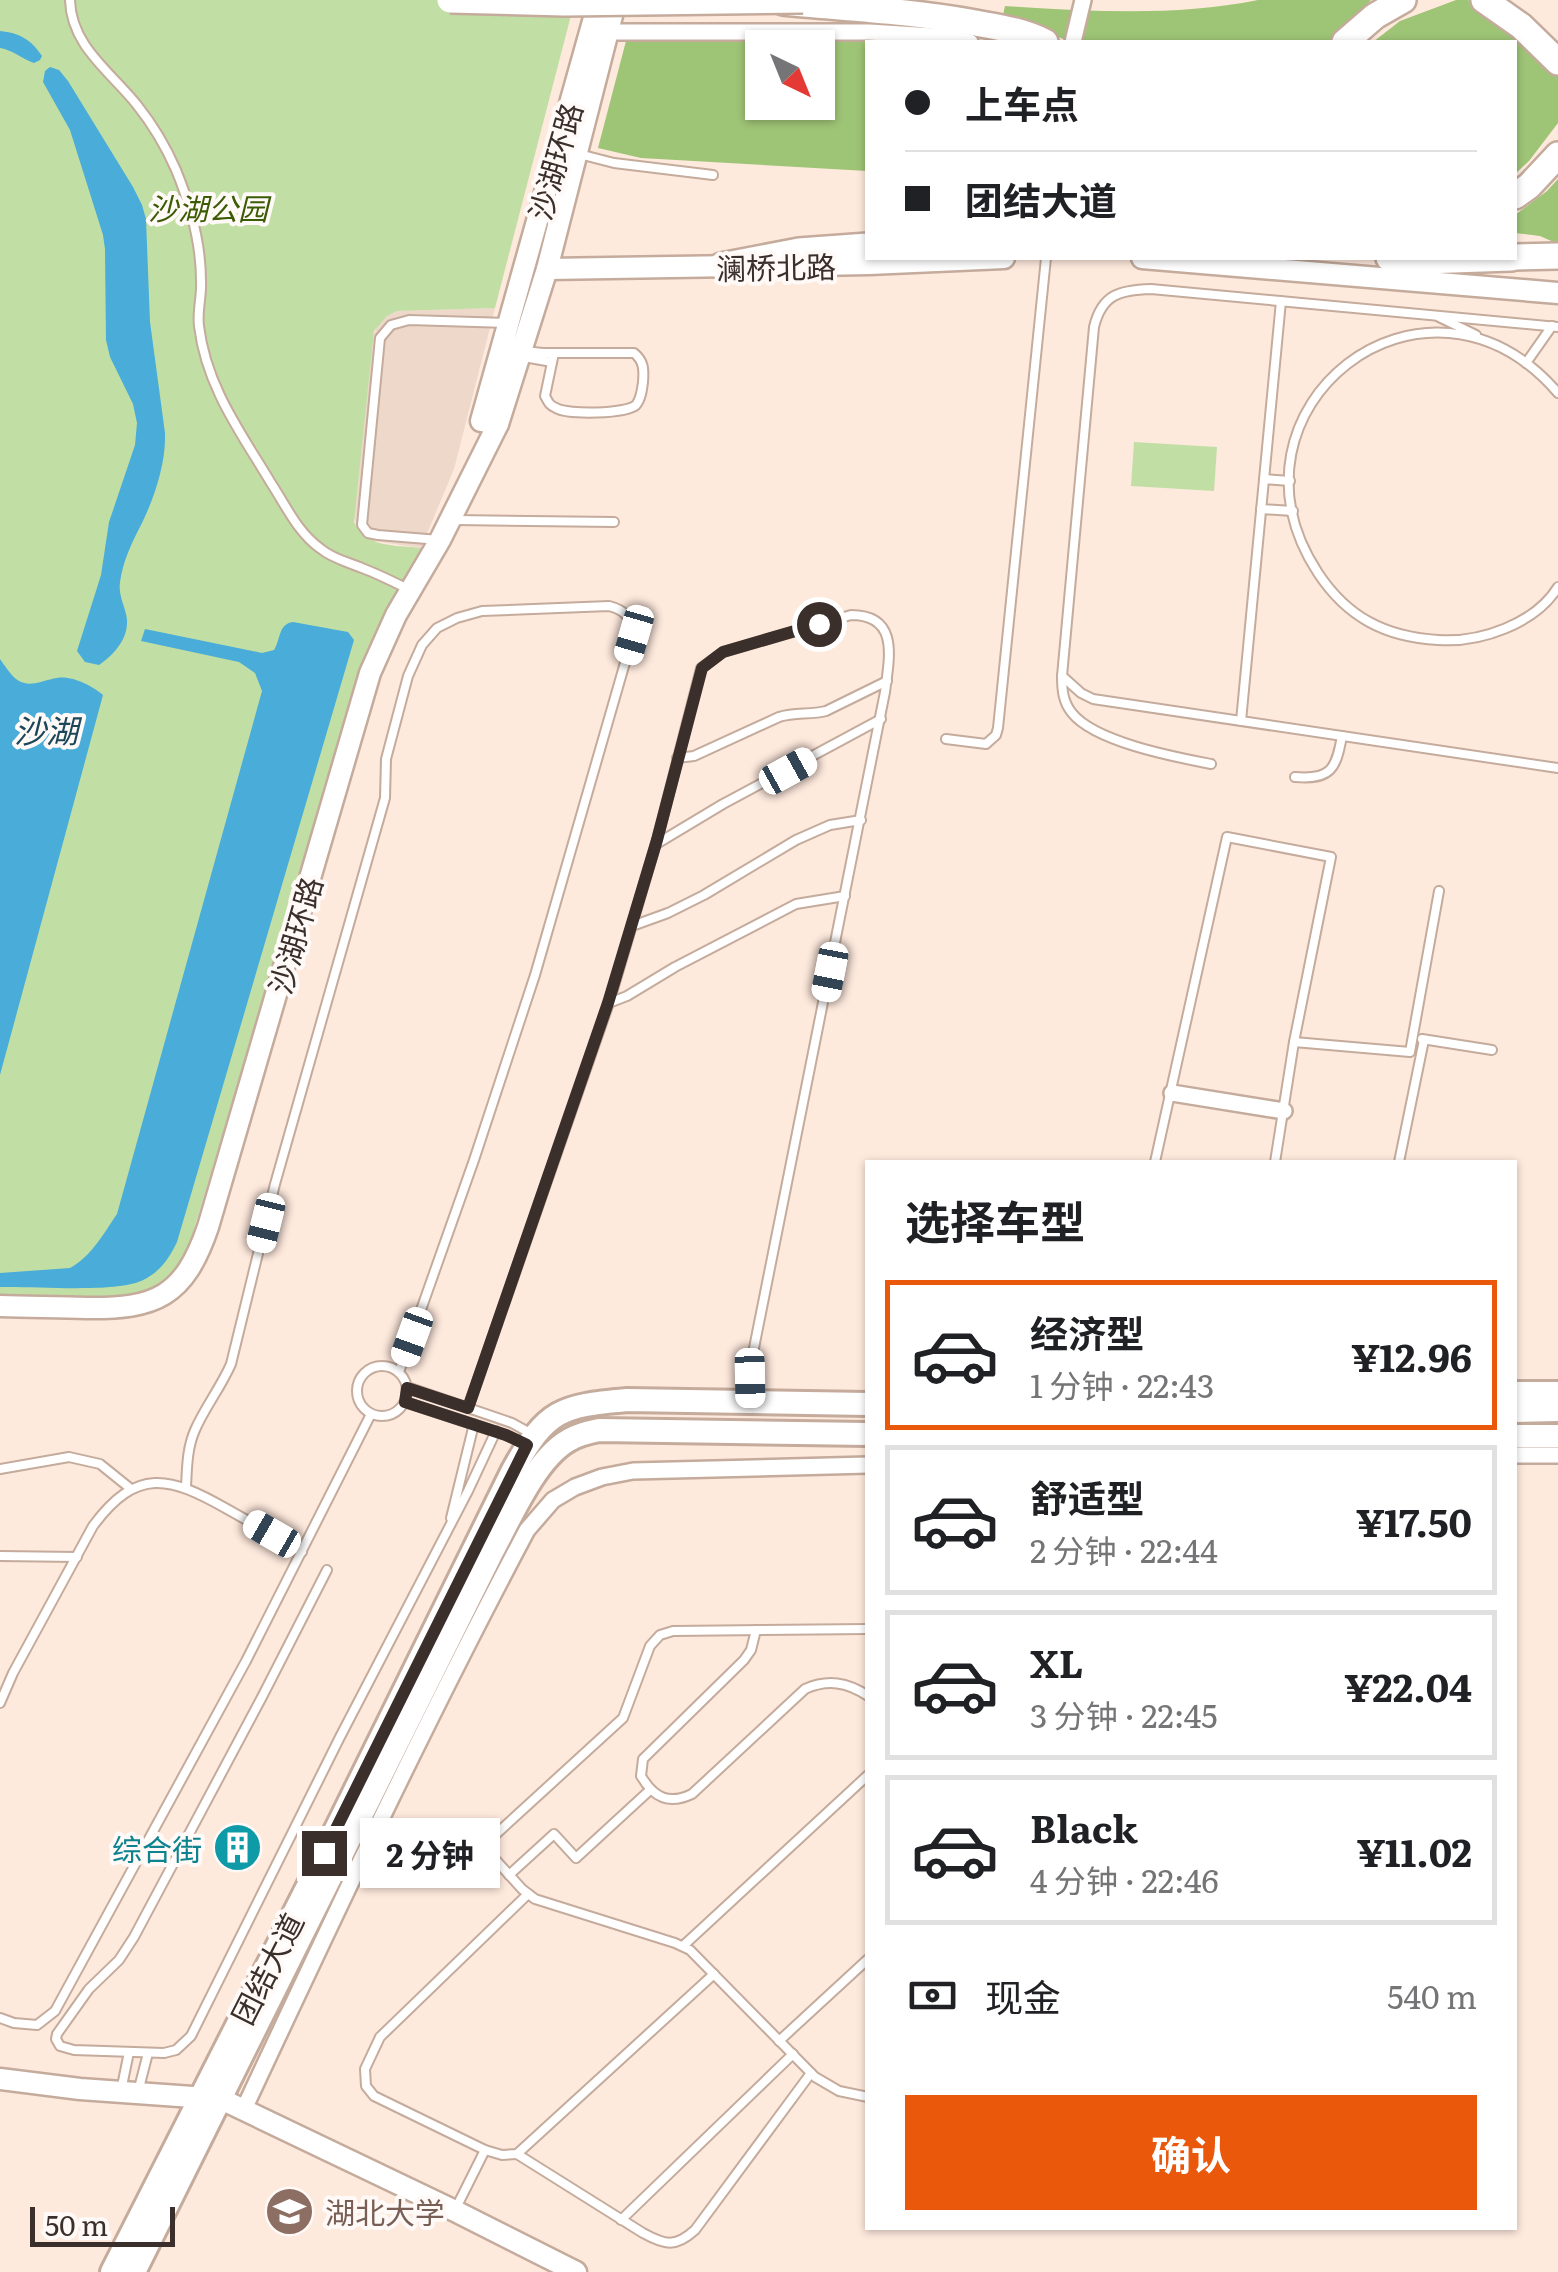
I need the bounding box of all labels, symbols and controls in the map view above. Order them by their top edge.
north arrow [745,30,835,120]
map controls [745,30,835,120]
text: 上车点 [965,74,1079,131]
street label: 沙湖环路 [516,97,592,225]
text: 团结大道 [965,170,1117,227]
park label: 沙湖公园 [148,185,272,229]
street label: 澜桥北路 [716,243,836,289]
car [611,602,657,668]
route start [797,602,842,647]
water label: 沙湖 [14,705,83,753]
car [754,743,822,799]
street label: 沙湖环路 [256,871,332,999]
car [810,940,850,1004]
text: 选择车型 [905,1186,1085,1253]
car [244,1190,288,1256]
text: 经济型 [1030,1303,1144,1360]
car [388,1304,436,1370]
icon: car [910,1310,1000,1400]
text: ¥12.96 [1351,1327,1472,1384]
car [734,1348,766,1408]
text: 1 分钟 · 22:43 [1030,1360,1214,1408]
text: 舒适型 [1030,1468,1144,1525]
icon: car [910,1475,1000,1565]
text: ¥17.50 [1356,1492,1472,1549]
car [239,1506,305,1562]
text: 2 分钟 · 22:44 [1030,1525,1218,1573]
text: XL [1030,1633,1083,1690]
icon: car [910,1640,1000,1730]
text: ¥22.04 [1344,1657,1472,1714]
text: 3 分钟 · 22:45 [1030,1690,1218,1738]
text: Black [1030,1798,1138,1855]
icon: car [910,1805,1000,1895]
callout: 2 分钟 [359,1818,499,1888]
building icon: 综合街 [211,1822,263,1874]
text: ¥11.02 [1356,1822,1472,1879]
place label: 综合街 [112,1826,202,1870]
text: 2 分钟 [386,1829,474,1877]
route end [302,1831,347,1876]
text: 4 分钟 · 22:46 [1030,1855,1219,1903]
street label: 团结大道 [219,1905,313,2031]
text: 现金 [985,1967,1061,2024]
icon: cash [905,1968,960,2023]
text: 540 m [1387,1971,1477,2019]
button: 确认 [905,2095,1477,2210]
school or university icon: 湖北大学 [264,2185,316,2237]
place label: 湖北大学 [325,2189,445,2233]
scale bar [30,2202,175,2246]
text: 50 m [45,2203,108,2245]

